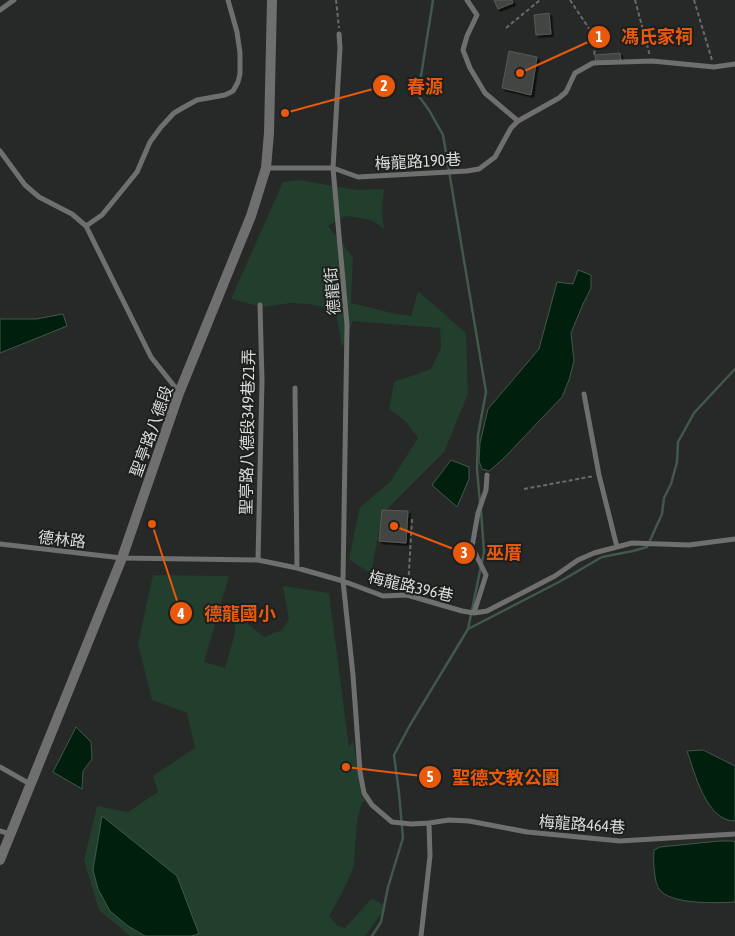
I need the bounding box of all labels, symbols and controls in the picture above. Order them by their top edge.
callout: 馮氏家祠 [586,20,703,53]
text: 馮氏家祠 [621,26,693,47]
text: 1 [595,28,603,45]
callout: 春源 [372,70,453,103]
text: 春源 [407,76,443,97]
text: 2 [380,77,388,94]
street label: 梅龍路190巷 [374,150,462,172]
street label: 德龍街 [321,266,343,316]
street label: 聖亭路八德段349巷21弄 [237,349,257,515]
street label: 聖亭路八德段 [126,383,176,479]
street label: 德林路 [37,528,87,550]
callout: 巫厝 [451,537,532,570]
text: 巫厝 [486,542,522,563]
text: 3 [460,544,468,561]
street label: 梅龍路396巷 [367,567,455,605]
callout: 德龍國小 [169,597,286,630]
text: 德龍國小 [204,603,276,624]
text: 4 [176,605,185,622]
callout: 聖德文教公園 [417,761,570,794]
text: 聖德文教公園 [452,767,560,788]
text: 5 [426,768,434,785]
street label: 梅龍路464巷 [538,812,626,836]

